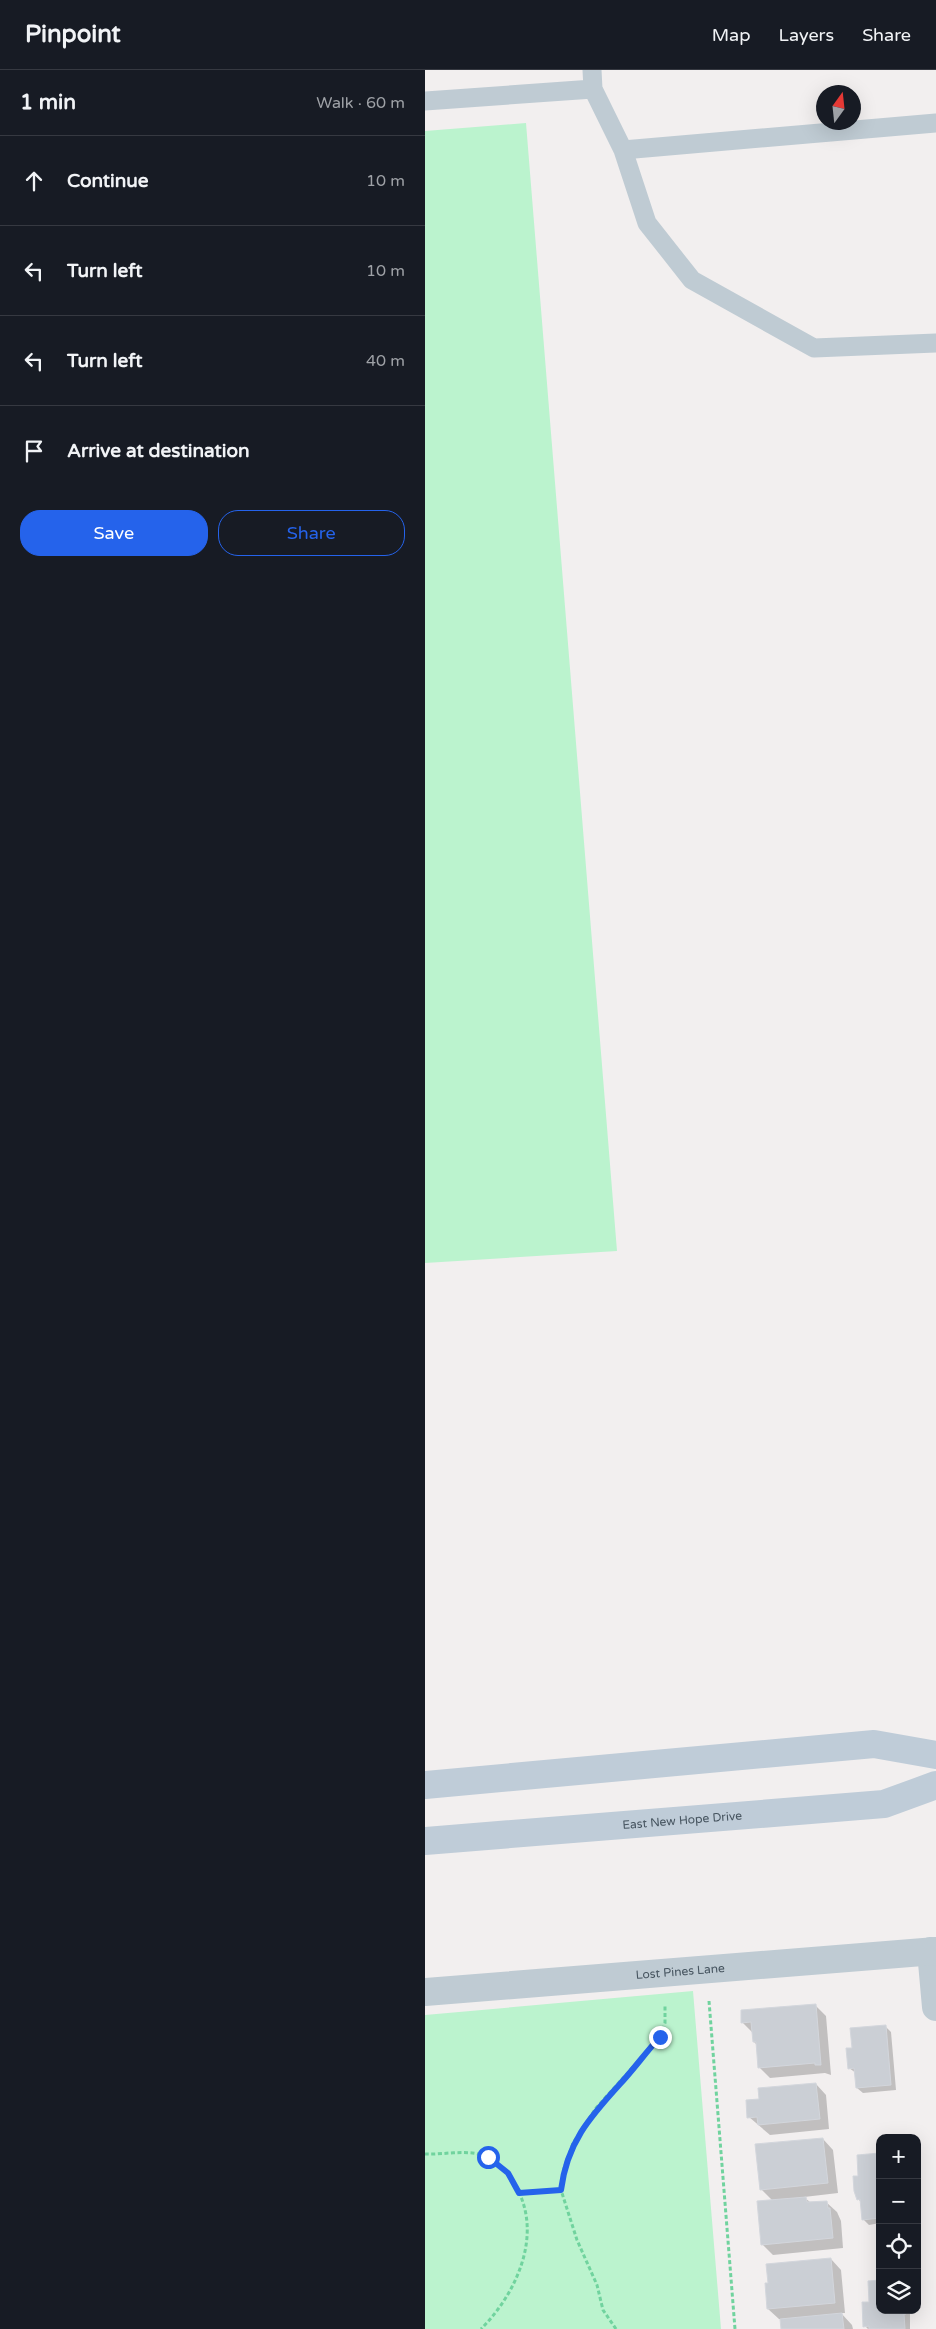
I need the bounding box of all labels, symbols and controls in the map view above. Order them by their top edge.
text: Pinpoint [25,20,121,49]
text: Map [712,24,751,46]
text: Layers [779,24,834,46]
text: Share [862,24,911,46]
north arrow [816,85,861,130]
text: 1 min [20,90,76,115]
text: Walk · 60 m [316,93,405,113]
icon: ahead [20,167,48,195]
text: Continue [67,170,149,192]
text: 10 m [366,171,405,191]
icon: left [20,257,48,285]
text: Turn left [67,260,143,282]
text: 10 m [366,261,405,281]
icon: left [20,347,48,375]
text: Turn left [67,350,143,372]
text: 40 m [366,351,405,371]
icon: arrive [20,437,48,465]
text: Arrive at destination [67,440,250,462]
button: Save [20,510,208,556]
button: Share [218,510,405,556]
street label: East New Hope Drive [622,1808,743,1832]
street label: Lost Pines Lane [635,1961,726,1982]
route end [649,2026,672,2049]
map controls [876,2134,921,2314]
button: + [876,2134,921,2179]
route start [477,2146,500,2169]
button: − [876,2179,921,2224]
button: locate [876,2224,921,2269]
button: layers [876,2269,921,2314]

